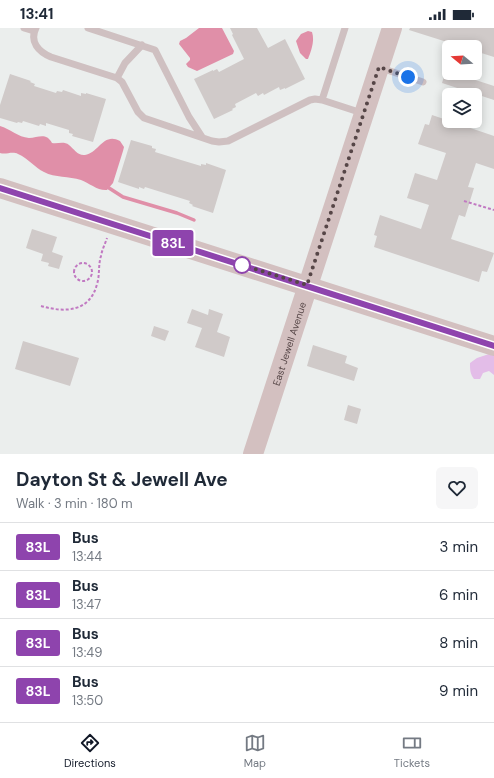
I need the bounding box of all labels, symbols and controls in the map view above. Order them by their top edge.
text: 13:41 [20,4,54,24]
north arrow [442,40,482,80]
map controls [442,40,482,128]
your location [398,67,418,87]
button: layers [442,88,482,128]
line badge: 83L [150,230,196,256]
text: 83L [160,234,186,252]
unlabelled marker [233,256,251,274]
street label: East Jewell Avenue [269,300,309,387]
text: Dayton St & Jewell Ave [16,467,228,492]
button: heart [436,467,478,509]
text: Walk · 3 min · 180 m [16,495,133,512]
text: Bus [72,528,99,548]
text: 3 min [440,537,478,557]
text: 83L [25,538,51,556]
text: 13:44 [72,548,102,565]
text: Bus [72,576,99,596]
text: 6 min [439,585,478,605]
text: 83L [25,586,51,604]
text: 13:47 [72,596,101,613]
text: Bus [72,624,99,644]
text: 8 min [439,633,478,653]
text: 83L [25,634,51,652]
text: 13:49 [72,644,102,661]
text: Bus [72,672,99,692]
text: 9 min [439,681,478,701]
text: 83L [25,682,51,700]
text: 13:50 [72,692,103,709]
tab: Directions [64,732,116,770]
tab: Map [244,732,266,770]
tab: Tickets [394,732,430,770]

